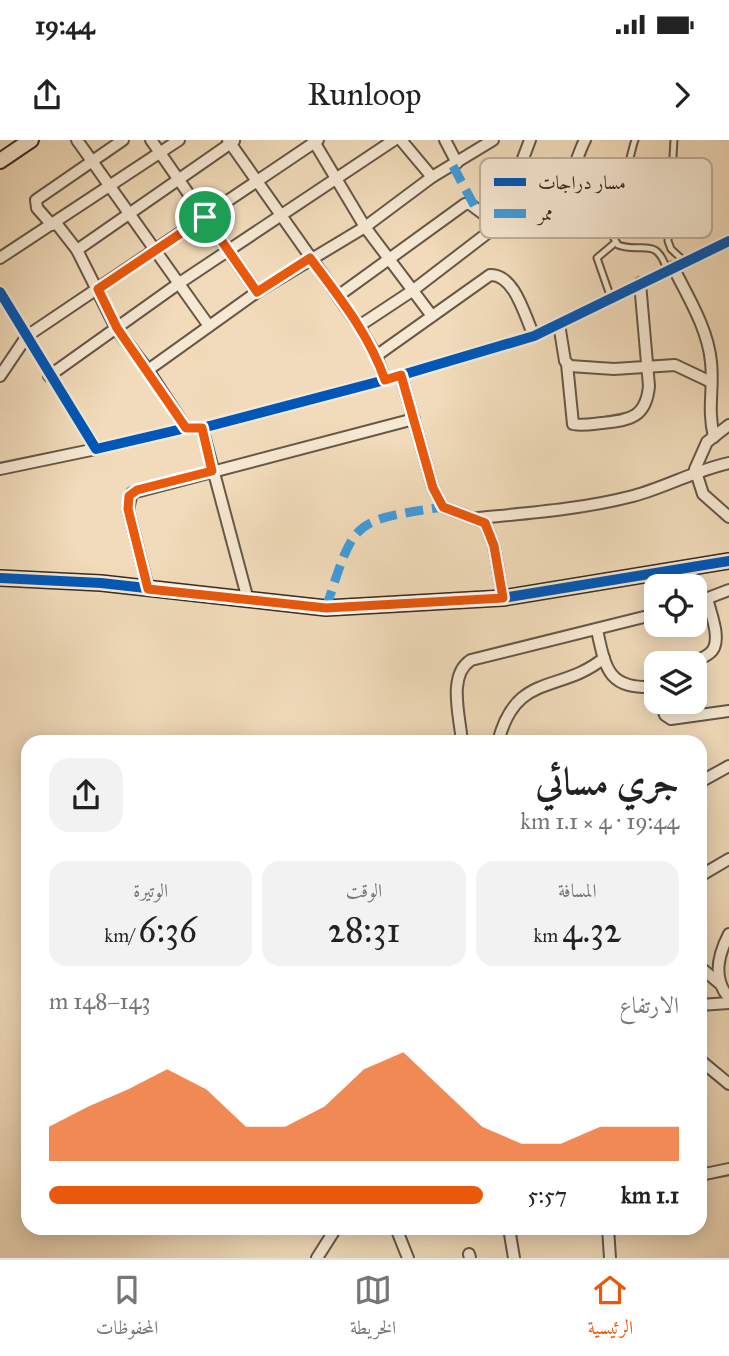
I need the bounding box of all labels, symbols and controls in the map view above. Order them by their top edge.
text: 19:44 [35,9,95,41]
text: Runloop [308,75,421,114]
icon: share [28,76,66,114]
icon: forward [663,76,701,114]
legend [480,158,712,238]
text: مسار دراجات [538,171,626,194]
pin [175,187,235,247]
icon: arrive [186,198,224,236]
text: ممر [536,202,553,226]
map controls [644,574,707,714]
button: locate [644,574,707,637]
button: layers [644,651,707,714]
button: share [49,758,123,832]
text: جري مسائي [535,758,679,804]
text: 19:44 · 4 × 1.1 km [520,807,679,835]
text: الوتيرة [133,879,168,902]
text: الوقت [346,879,382,902]
text: المسافة [558,879,597,902]
text: 6:36 [138,909,197,952]
text: 28:31 [328,909,400,952]
text: 4.32 [562,909,621,952]
text: /km [104,924,138,947]
text: km [533,924,562,947]
text: 143–148 m [49,987,151,1015]
text: الارتفاع [619,991,679,1019]
text: 5:57 [528,1181,567,1209]
text: 1.1 km [621,1181,679,1209]
tab: المحفوظات [96,1271,158,1346]
tab: الخريطة [350,1271,396,1346]
tab: الرئيسية [588,1271,633,1346]

